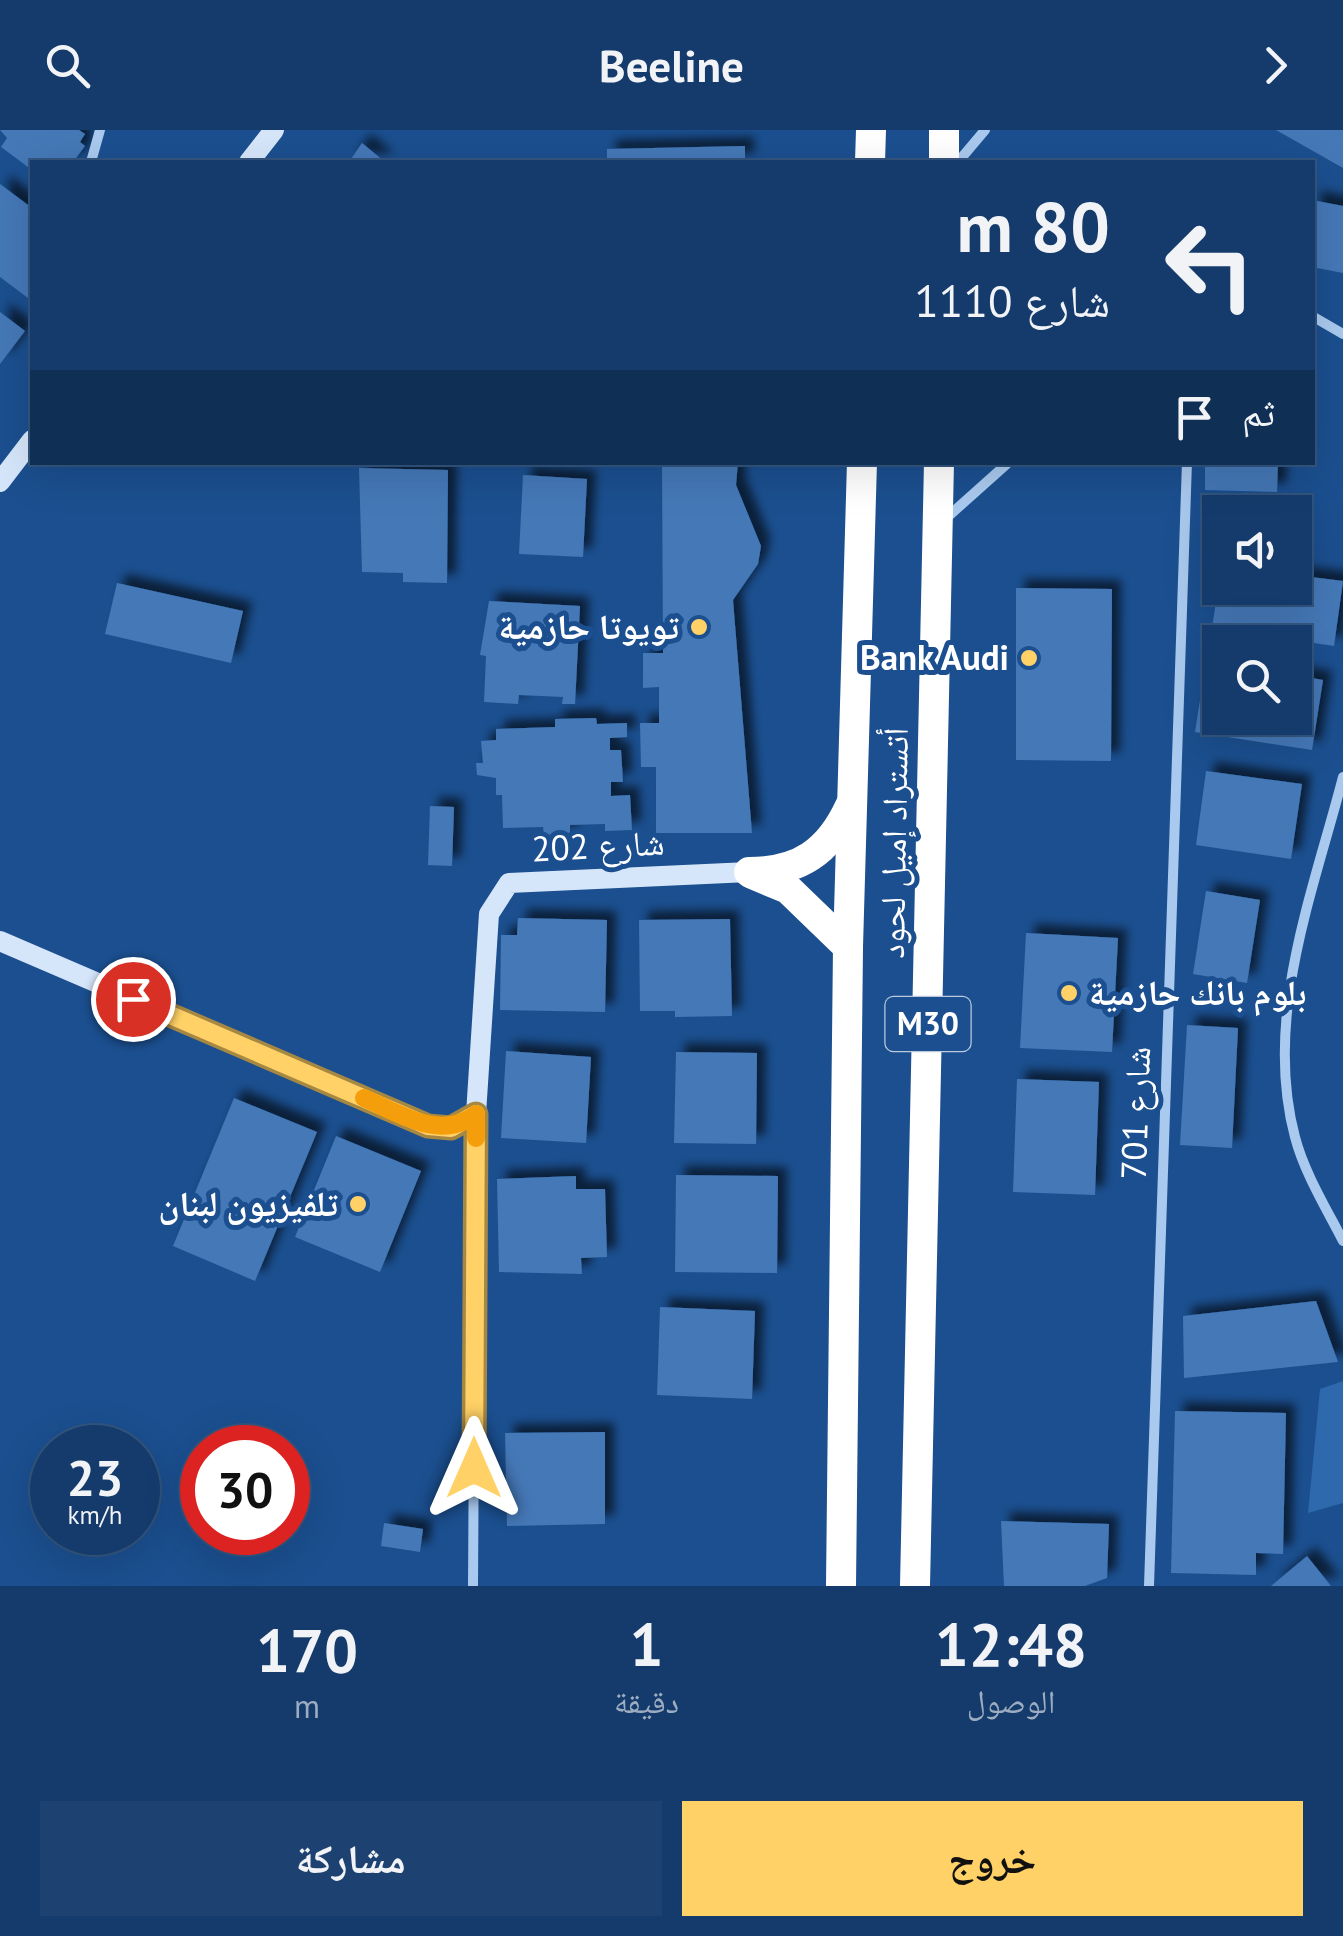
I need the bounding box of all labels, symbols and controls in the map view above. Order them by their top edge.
text: Beeline [599,36,744,94]
icon: search [40,38,95,93]
icon: forward [1248,38,1303,93]
text: 80 m [957,181,1110,271]
icon: left [1145,200,1275,330]
text: شارع 1110 [914,271,1110,329]
text: ثم [1242,387,1275,436]
icon: arrive [1167,390,1222,445]
map controls [1202,495,1312,735]
button: sound [1202,495,1312,605]
place label: تويوتا حازمية [498,603,680,649]
marker: تويوتا حازمية [688,616,710,638]
button: search [1202,625,1312,735]
place label: Bank Audi [860,634,1009,680]
marker: Bank Audi [1018,647,1040,669]
street label: أتستراد إميل لحود [868,727,919,959]
street label: شارع 202 [530,819,666,871]
pin [91,957,176,1042]
place label: بلوم بانك حازمية [1089,969,1306,1017]
icon: arrive [106,972,161,1027]
marker: بلوم بانك حازمية [1058,982,1080,1004]
road number: M30 [886,997,970,1051]
street label: شارع 701 [1110,1046,1160,1180]
place label: تلفيزيون لبنان [158,1180,339,1226]
marker: تلفيزيون لبنان [347,1193,369,1215]
position arrow [422,1416,526,1520]
speed limit sign: 30 [180,1425,310,1555]
text: 23 [67,1445,123,1510]
text: km/h [68,1499,122,1531]
text: 1 [629,1605,663,1683]
text: 12:48 [935,1605,1087,1683]
text: 170 [256,1611,358,1689]
text: دقيقة [614,1680,679,1722]
text: الوصول [967,1680,1055,1722]
text: m [294,1685,320,1727]
button: مشاركة [40,1801,662,1916]
button: خروج [682,1801,1303,1916]

